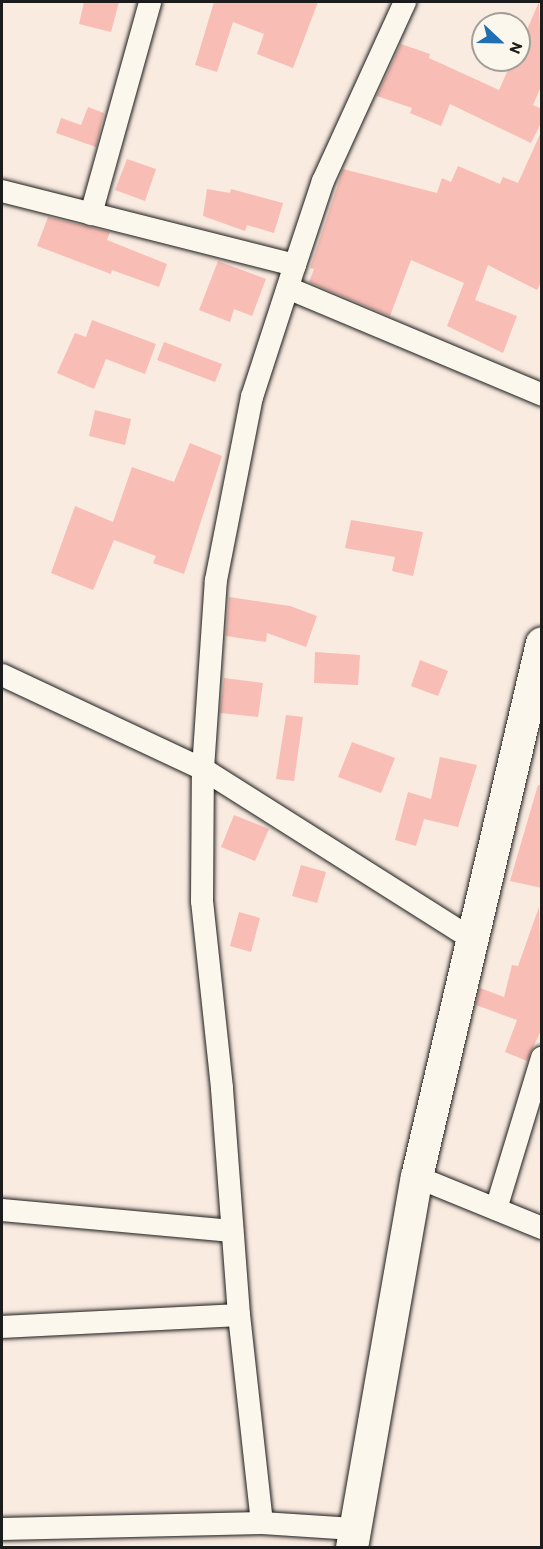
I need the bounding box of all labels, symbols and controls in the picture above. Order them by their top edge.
north arrow [471,12,531,72]
text: N [505,40,527,57]

